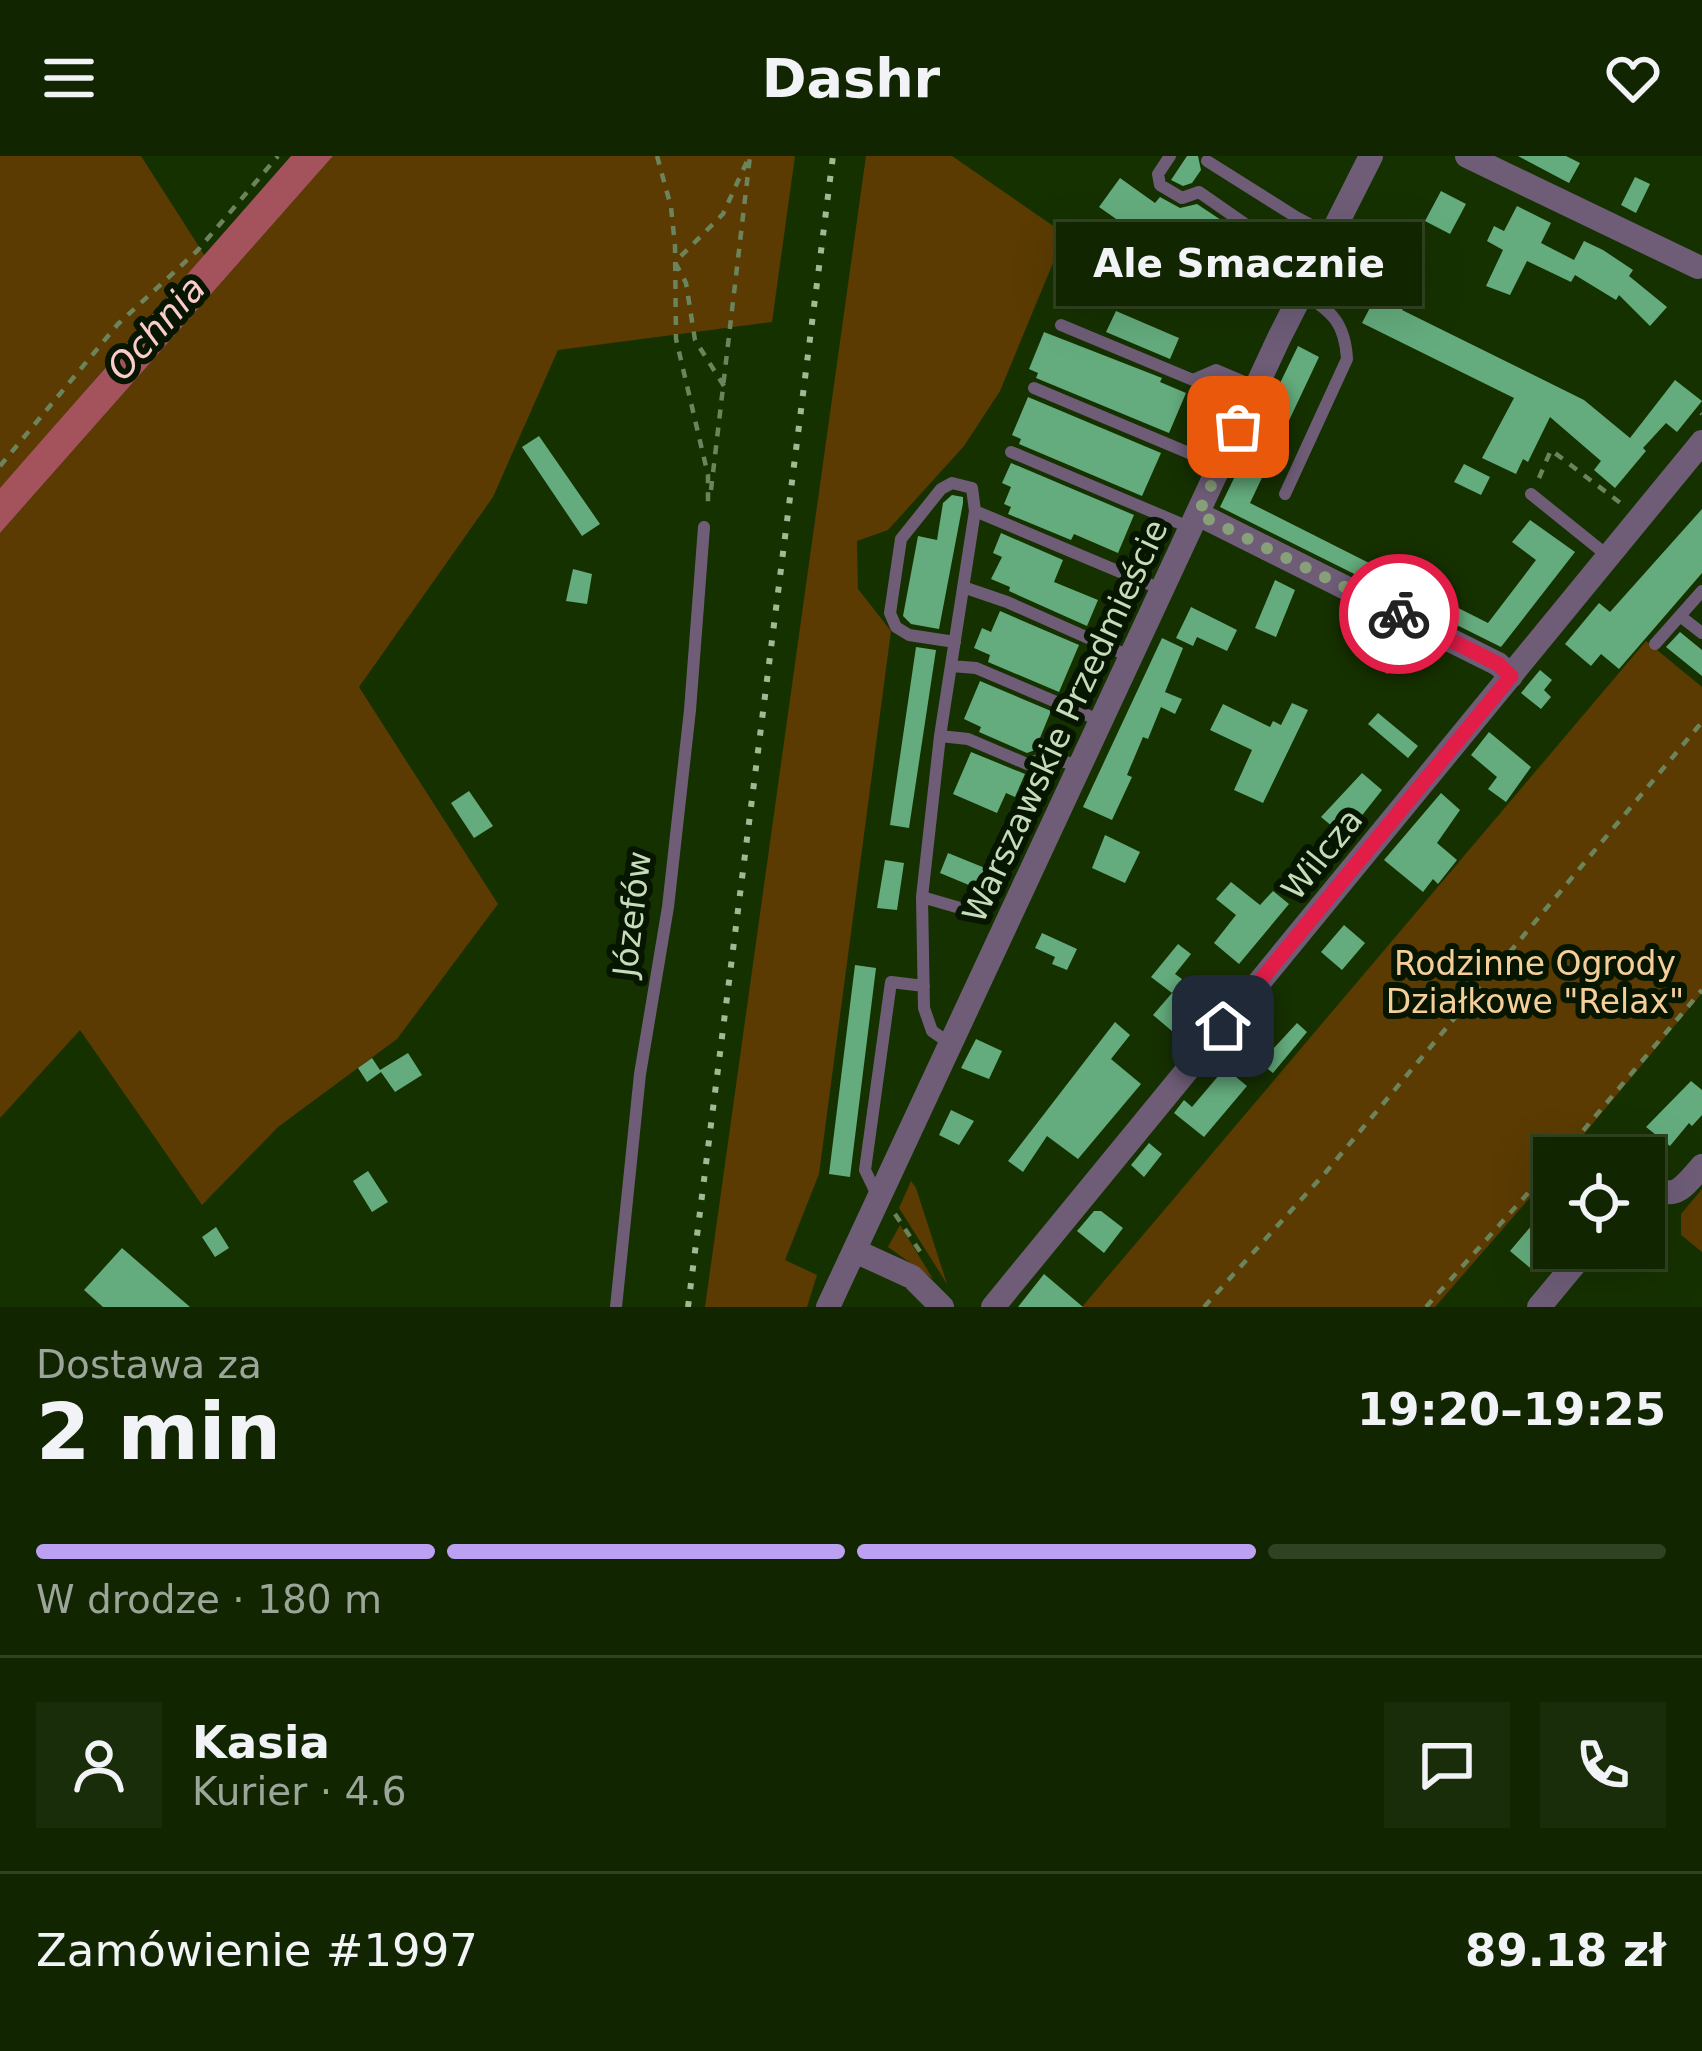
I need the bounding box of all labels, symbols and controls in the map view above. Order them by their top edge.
icon: menu [36,45,102,111]
icon: heart [1600,45,1666,111]
text: Dashr [762,47,940,110]
callout: Ale Smacznie [1055,223,1421,307]
text: Ale Smacznie [1093,241,1385,286]
water label: Ochnia [99,268,213,388]
pin [1187,376,1289,478]
icon: bag [1205,394,1271,460]
street label: Warszawskie Przedmieście [954,513,1176,929]
courier [1339,554,1459,674]
icon: bike [1366,581,1432,647]
street label: Wilcza [1274,801,1370,907]
street label: Józefów [605,849,659,981]
park label: Rodzinne Ogrody Działkowe "Relax" [1386,944,1684,1021]
pin [1172,975,1274,1077]
icon: home [1190,993,1256,1059]
map controls [1533,1137,1665,1269]
button: locate [1533,1137,1665,1269]
text: Dostawa za [36,1342,262,1387]
text: 19:20–19:25 [1357,1383,1666,1436]
text: 2 min [36,1387,281,1477]
text: W drodze · 180 m [36,1577,382,1622]
button: person [36,1702,162,1828]
button: chat [1384,1702,1510,1828]
button: phone [1540,1702,1666,1828]
text: Kasia [192,1716,330,1769]
text: Kurier · 4.6 [192,1769,406,1814]
text: Zamówienie #1997 [36,1924,478,1977]
text: 89.18 zł [1465,1924,1666,1977]

